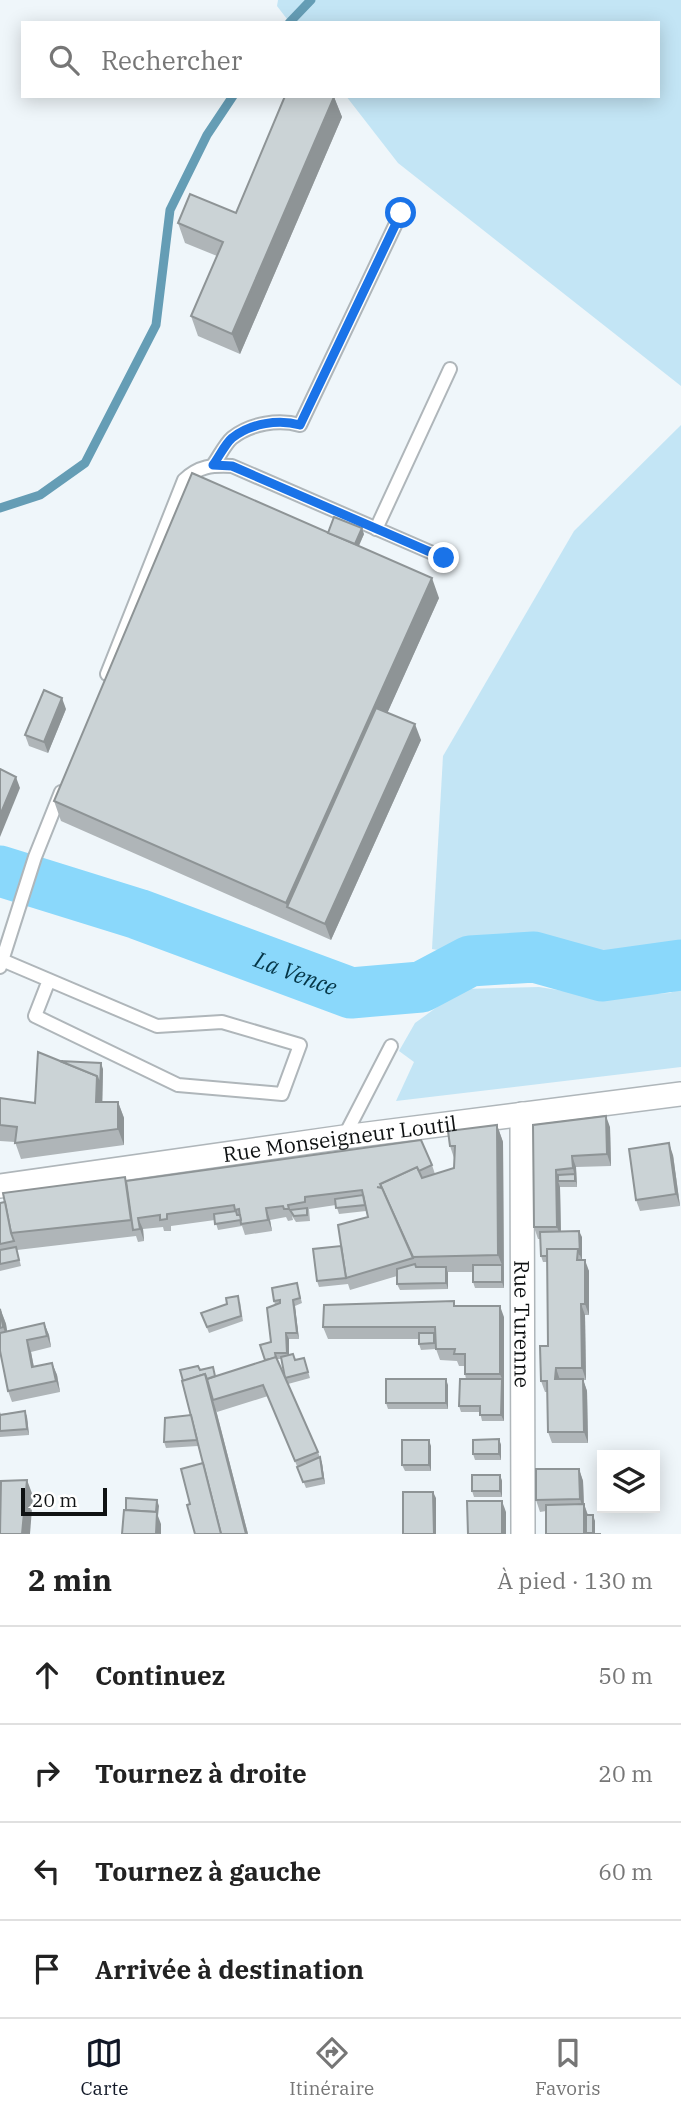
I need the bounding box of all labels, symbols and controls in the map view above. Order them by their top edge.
search box [21,21,660,98]
icon: search [45,41,83,79]
text: Rechercher [101,43,242,77]
route start [385,197,416,228]
route end [428,542,459,573]
water label: La Vence [250,943,341,1002]
street label: Rue Monseigneur Loutil [221,1109,458,1168]
street label: Rue Turenne [508,1260,537,1388]
map controls [597,1450,660,1513]
button: layers [597,1450,660,1513]
scale bar [21,1485,107,1517]
text: 20 m [32,1488,77,1512]
text: 2 min [28,1560,112,1599]
text: À pied · 130 m [497,1565,653,1595]
icon: ahead [28,1656,66,1694]
text: Continuez [95,1658,225,1692]
text: 50 m [598,1660,653,1690]
icon: right [28,1754,66,1792]
text: Tournez à droite [95,1756,307,1790]
text: 20 m [598,1758,653,1788]
icon: left [28,1852,66,1890]
text: Tournez à gauche [95,1854,321,1888]
text: 60 m [598,1856,653,1886]
icon: arrive [28,1950,66,1988]
text: Arrivée à destination [95,1952,364,1986]
tab: Carte [80,2034,128,2100]
tab: Itinéraire [289,2034,374,2100]
tab: Favoris [535,2034,601,2100]

